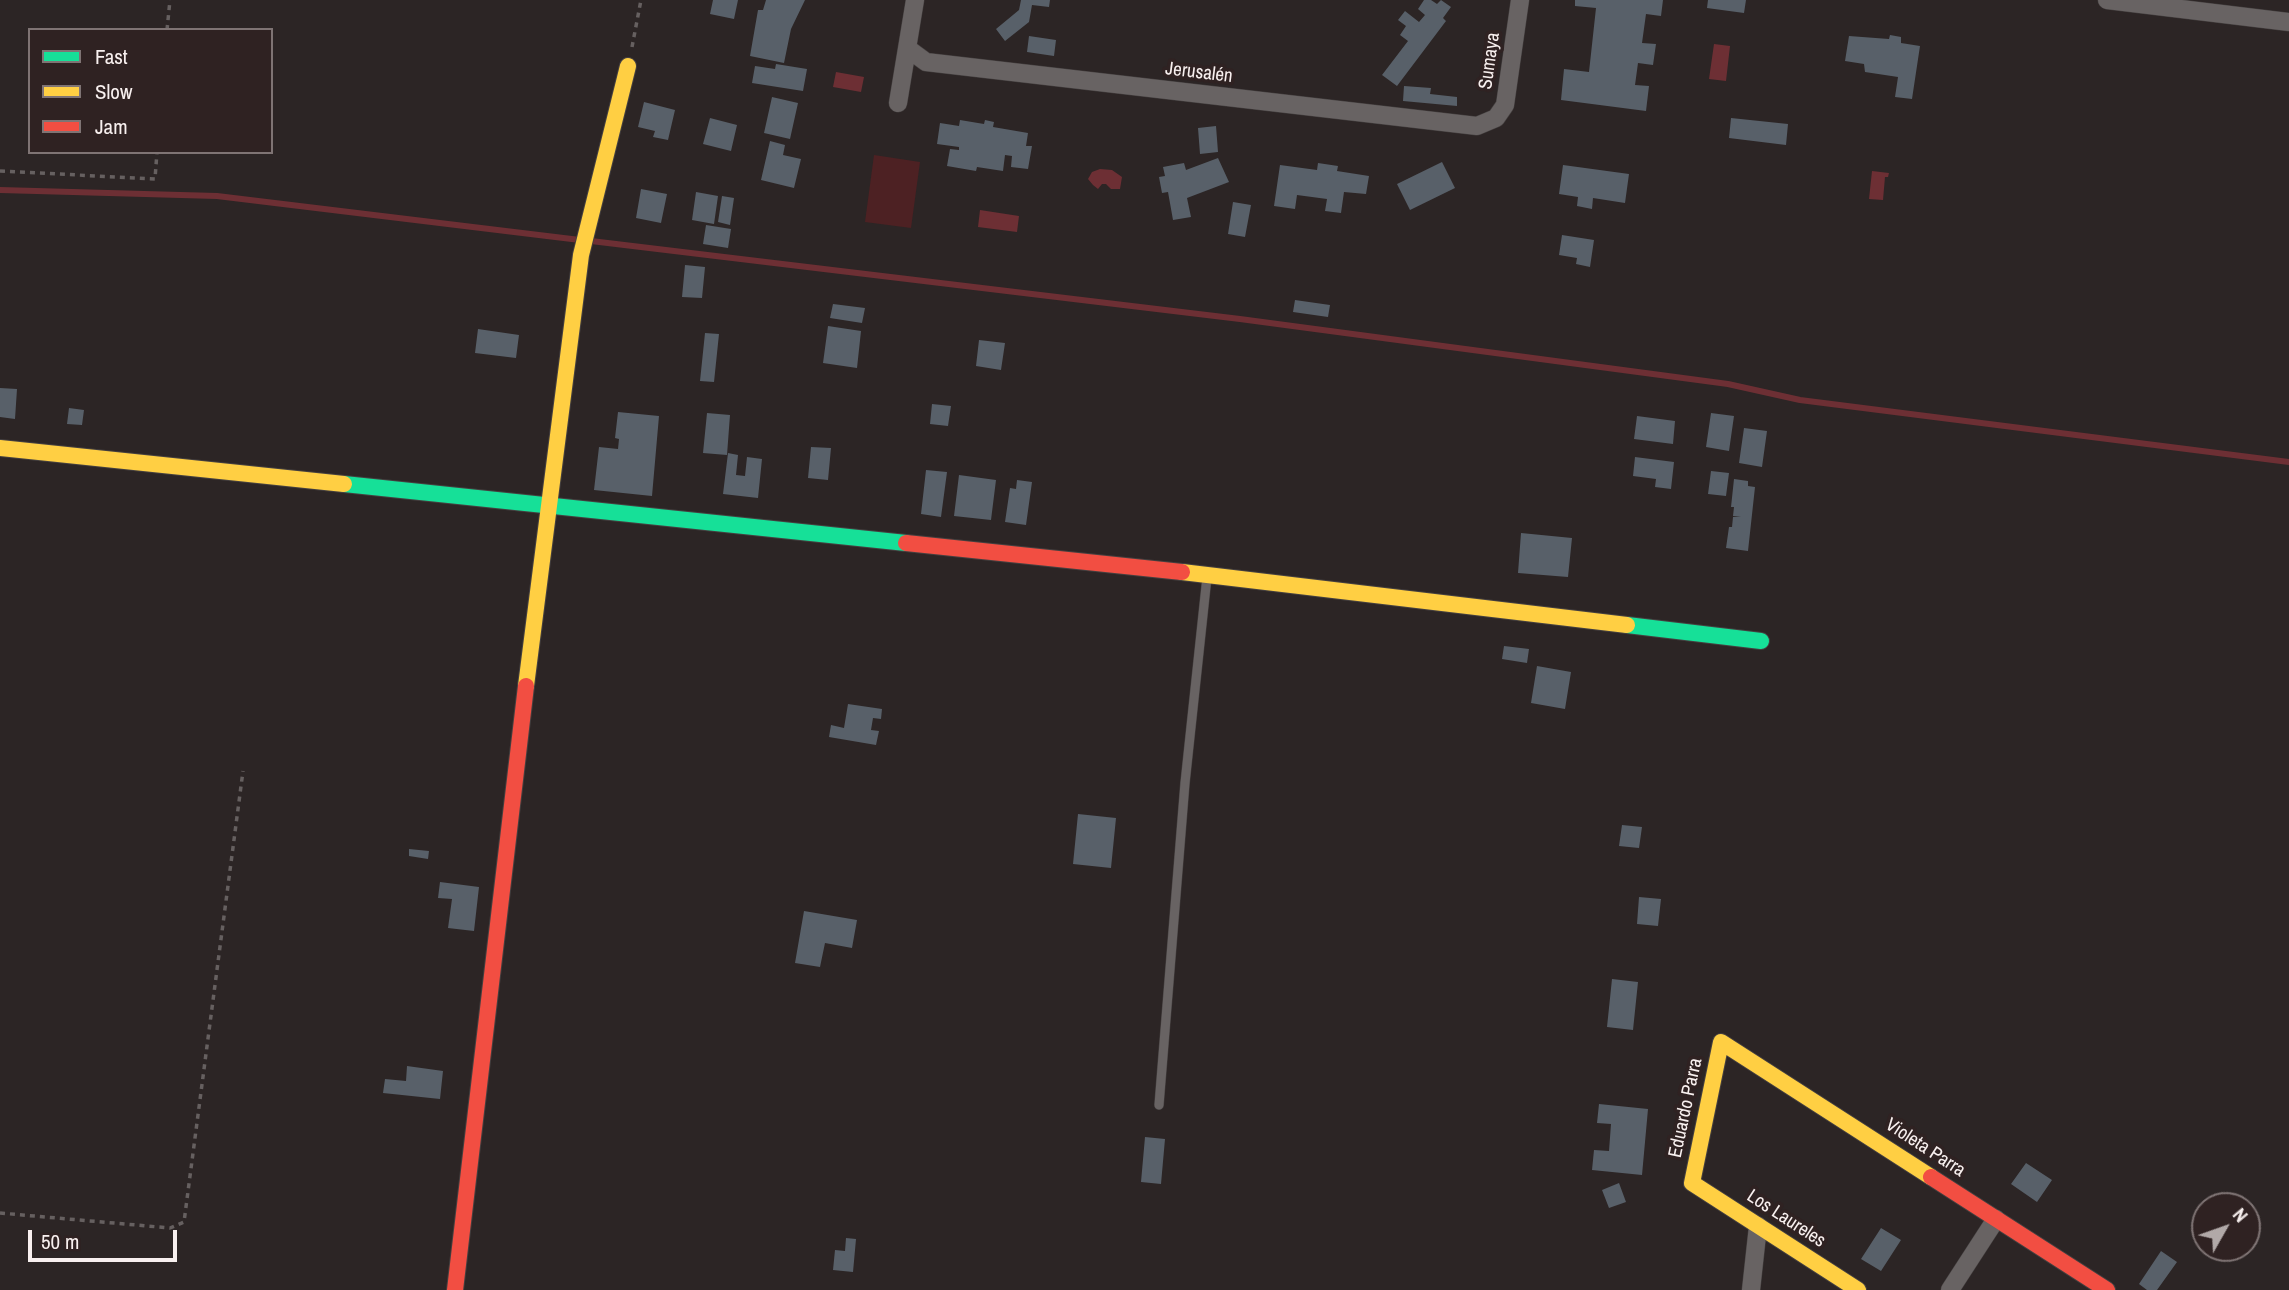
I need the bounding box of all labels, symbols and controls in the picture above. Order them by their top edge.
legend [28,28,273,154]
street label: Sumaya [1475,31,1505,91]
text: Fast [95,42,128,71]
street label: Jerusalén [1164,58,1234,88]
text: Slow [95,77,132,106]
text: Jam [95,112,128,141]
street label: Eduardo Parra [1664,1056,1708,1160]
street label: Violeta Parra [1881,1114,1969,1182]
street label: Los Laureles [1742,1185,1830,1253]
north arrow [2191,1192,2261,1262]
text: N [2227,1202,2254,1227]
scale bar [32,1216,180,1260]
text: 50 m [41,1227,79,1256]

